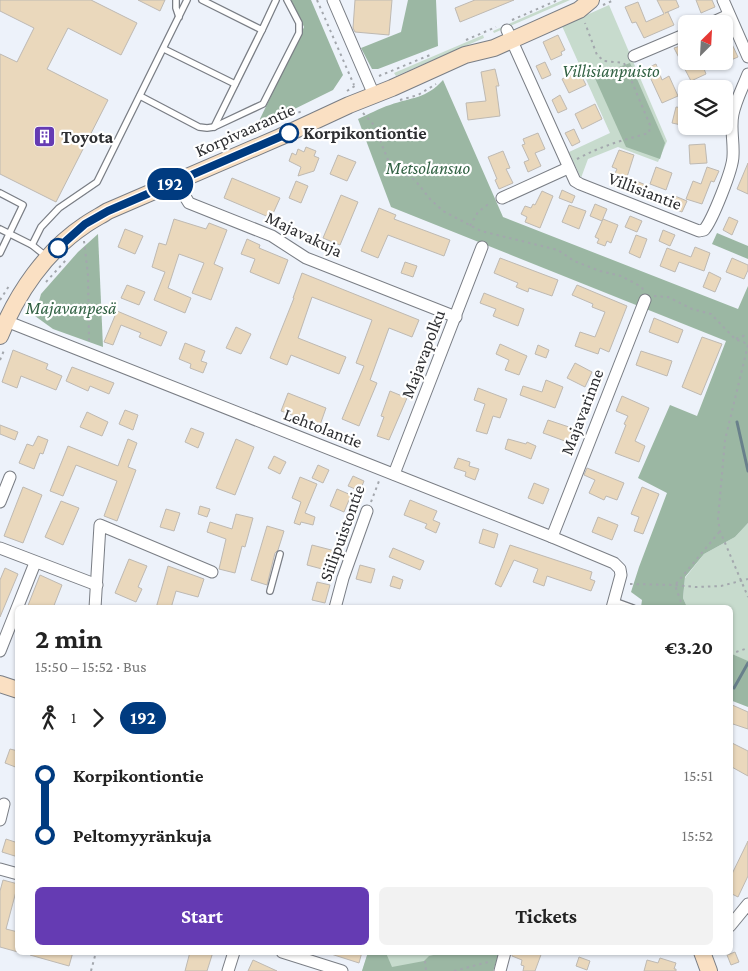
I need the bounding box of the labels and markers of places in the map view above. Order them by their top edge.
marker: Korpikontiontie [279,123,299,143]
place label: Korpikontiontie [303,123,427,143]
building icon: Toyota [33,125,57,149]
place label: Toyota [61,127,114,147]
unlabelled marker [48,238,68,258]

